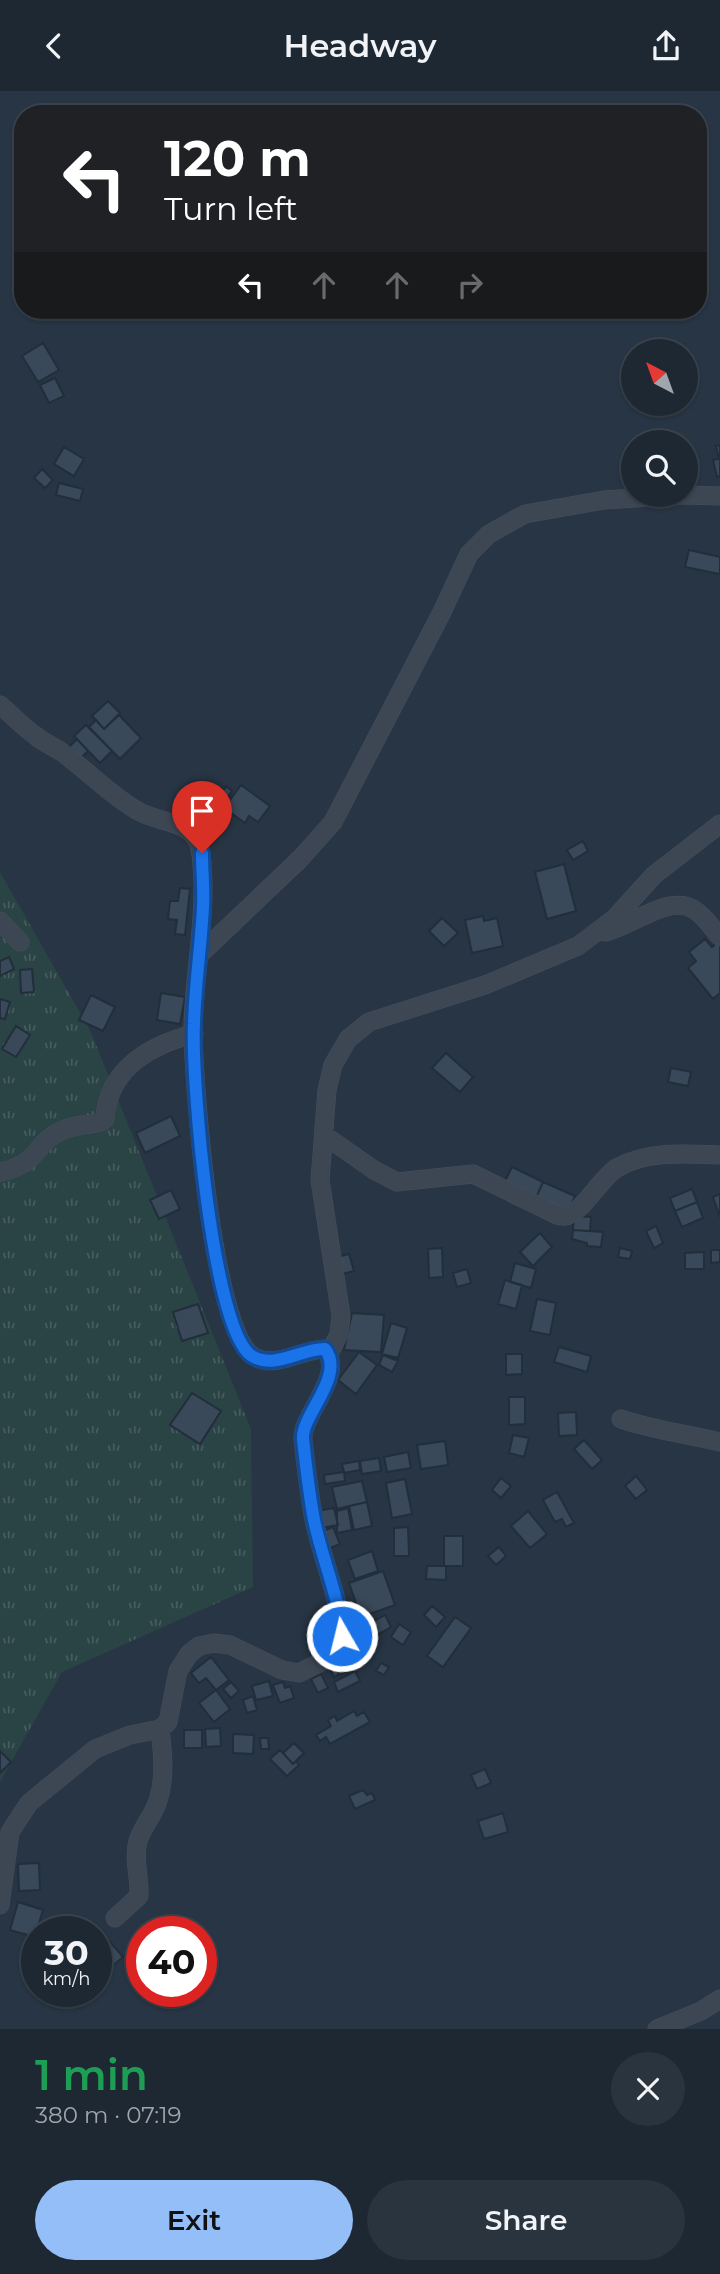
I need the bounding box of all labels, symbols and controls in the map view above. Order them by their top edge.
text: Headway [284,26,436,65]
icon: back [35,27,73,65]
icon: share [647,27,685,65]
text: 120 m [164,129,311,188]
icon: left [49,133,140,224]
text: Turn left [164,189,298,228]
icon: left [232,266,270,304]
icon: ahead [305,266,343,304]
icon: ahead [378,266,416,304]
icon: right [451,266,489,304]
north arrow [621,339,698,417]
map controls [621,339,698,507]
button: search [621,430,698,507]
pin [172,781,232,853]
icon: arrive [183,792,221,830]
position arrow [305,1599,379,1673]
speed limit sign: 40 [126,1916,217,2007]
text: 30 [44,1931,89,1974]
text: km/h [42,1968,91,1990]
text: 1 min [35,2049,148,2101]
button: close [611,2052,685,2126]
text: 380 m · 07:19 [35,2101,181,2129]
button: Exit [35,2180,353,2260]
button: Share [367,2180,685,2260]

